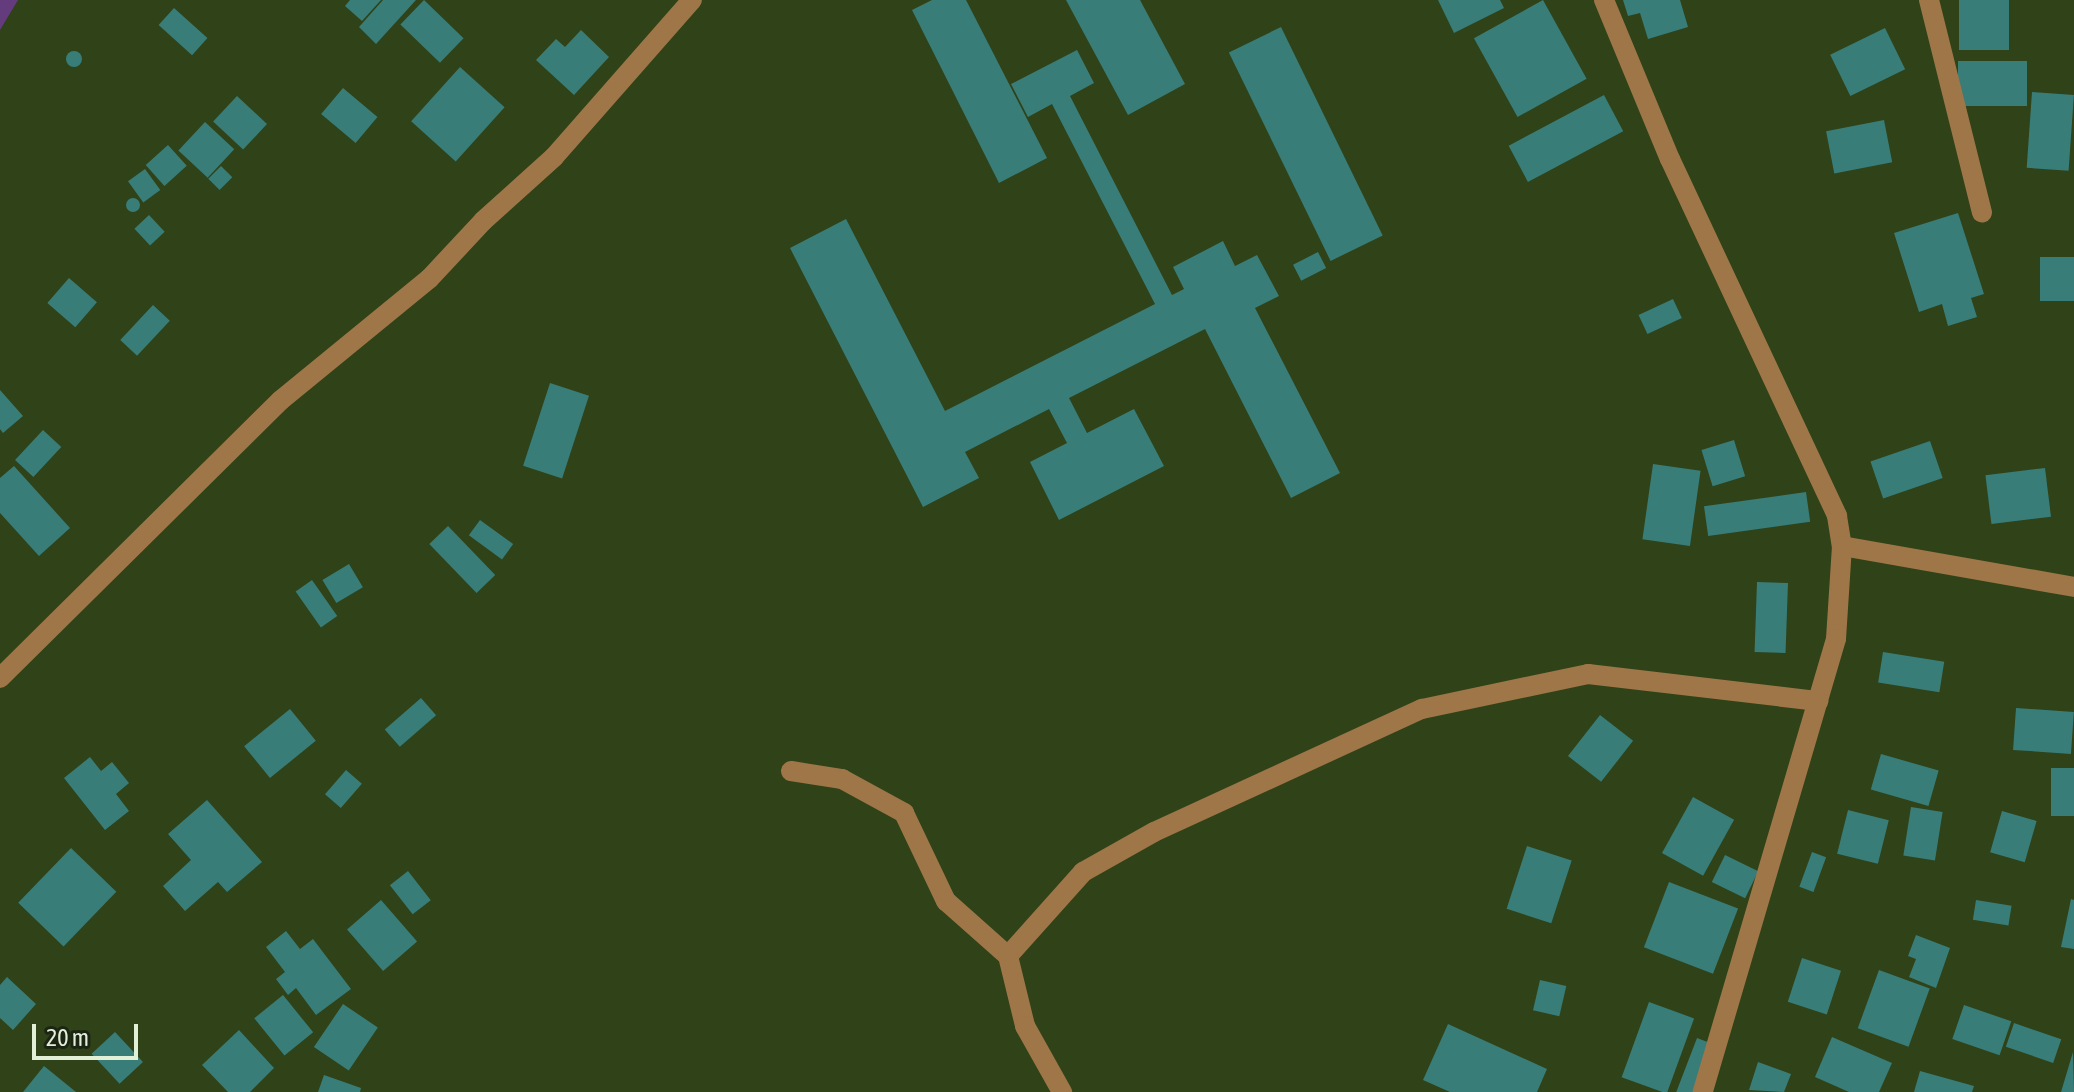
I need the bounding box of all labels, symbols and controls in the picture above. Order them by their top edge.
scale bar [36,1008,142,1058]
text: 20 m [46,1024,89,1051]

